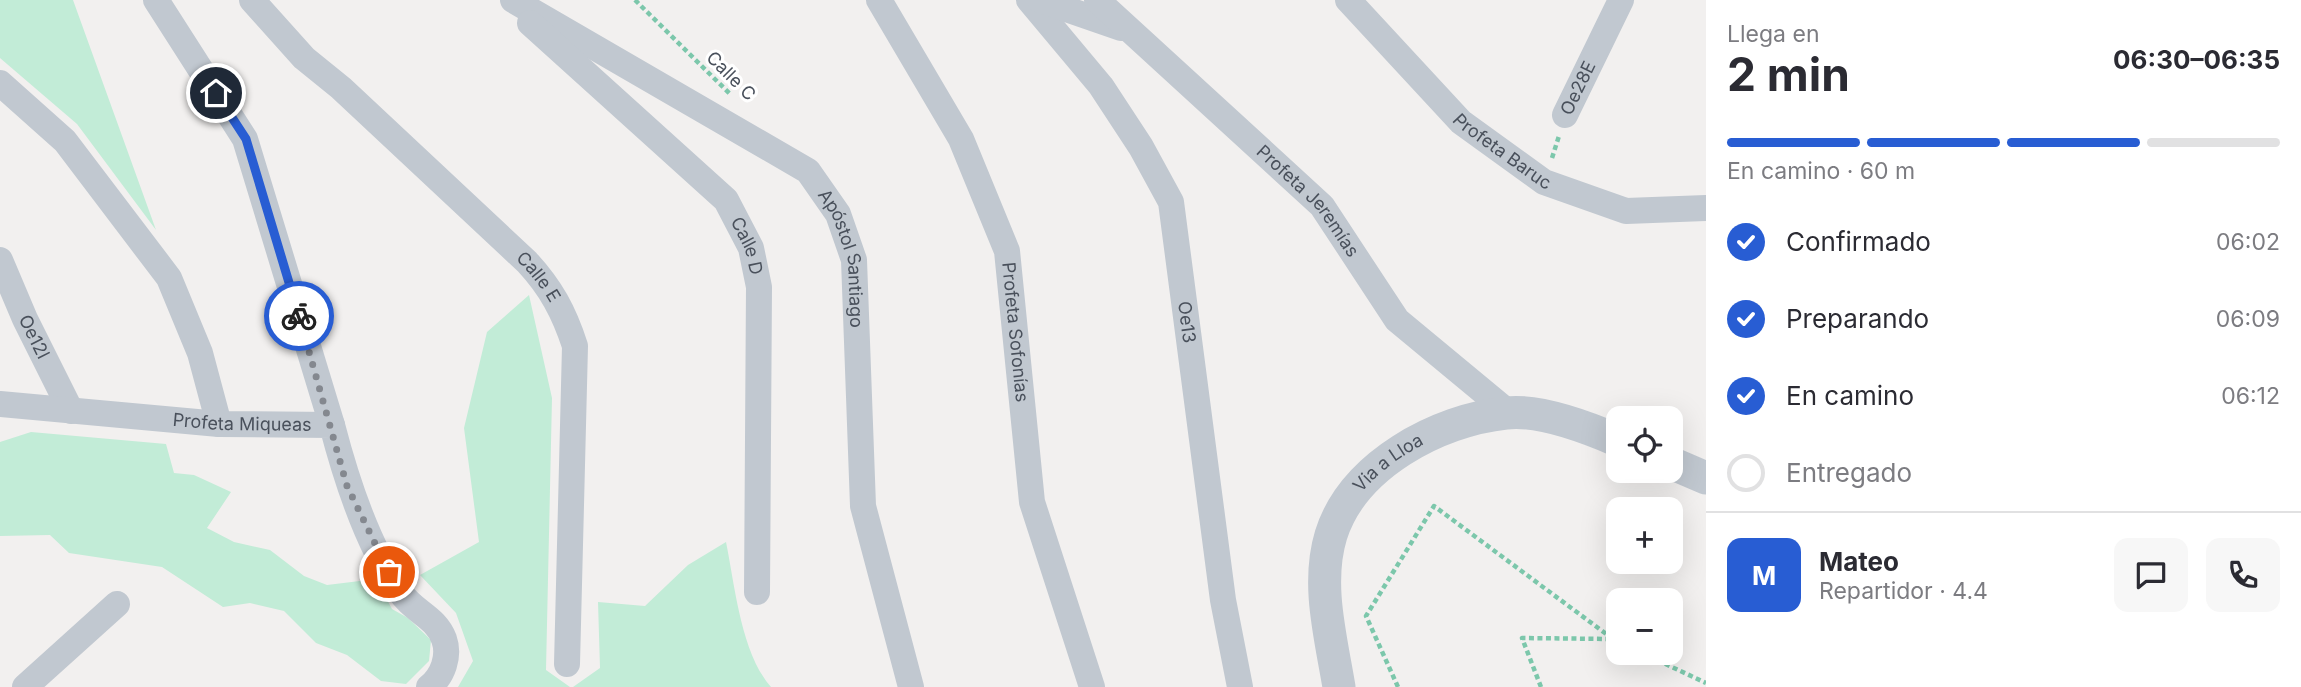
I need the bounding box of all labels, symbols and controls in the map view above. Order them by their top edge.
text: Llega en [1727,20,1819,48]
text: 06:30–06:35 [2113,44,2280,75]
text: 2 min [1727,46,1850,102]
street label: Calle C [702,47,760,105]
street label: Oe28E [1556,57,1600,118]
pin [186,63,246,123]
icon: home [197,74,235,112]
street label: Profeta Baruc [1449,109,1554,194]
street label: Profeta Jeremías [1252,140,1364,261]
text: En camino · 60 m [1727,157,1915,185]
street label: Apóstol Santiago [814,185,867,328]
street label: Calle D [727,213,767,277]
icon: check [1727,223,1765,261]
text: Confirmado [1786,226,1931,257]
text: 06:02 [2216,228,2280,256]
street label: Calle E [513,247,565,306]
street label: Profeta Sofonías [998,261,1033,403]
courier [264,281,334,351]
icon: bike [280,297,318,335]
street label: Oe13 [1174,300,1200,344]
icon: check [1727,300,1765,338]
text: Preparando [1786,303,1929,334]
text: 06:09 [2216,305,2280,333]
street label: Oe12l [15,311,54,362]
icon: check [1727,377,1765,415]
text: En camino [1786,380,1914,411]
text: 06:12 [2221,382,2280,410]
map controls [1606,406,1683,665]
button: locate [1606,406,1683,483]
street label: Profeta Miqueas [172,409,312,435]
street label: Via a Lloa [1348,429,1426,496]
text: Entregado [1786,457,1912,488]
button: + [1606,497,1683,574]
button: chat [2114,538,2188,612]
button: phone [2206,538,2280,612]
pin [359,542,419,602]
text: Mateo [1819,546,1899,577]
icon: bag [370,553,408,591]
text: M [1752,560,1776,591]
text: Repartidor · 4.4 [1819,577,1988,605]
button: − [1606,588,1683,665]

